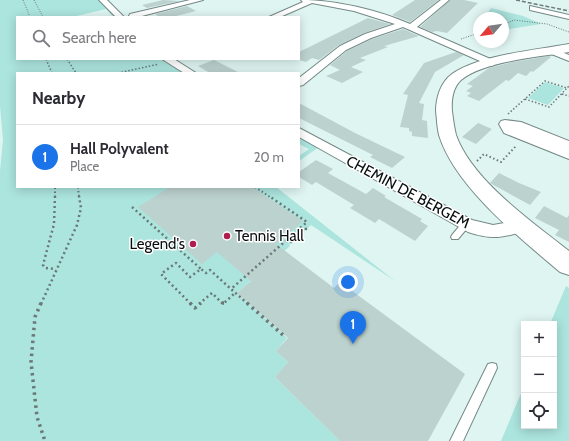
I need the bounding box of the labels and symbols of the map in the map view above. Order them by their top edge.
north arrow [473,12,509,48]
street label: CHEMIN DE BERGEM [343,152,473,232]
place label: Tennis Hall [235,227,304,245]
marker: Tennis Hall [222,231,232,241]
place label: Legend's [129,235,185,253]
marker: Legend's [188,239,198,249]
your location [338,272,358,292]
pin: 1 [340,311,366,344]

